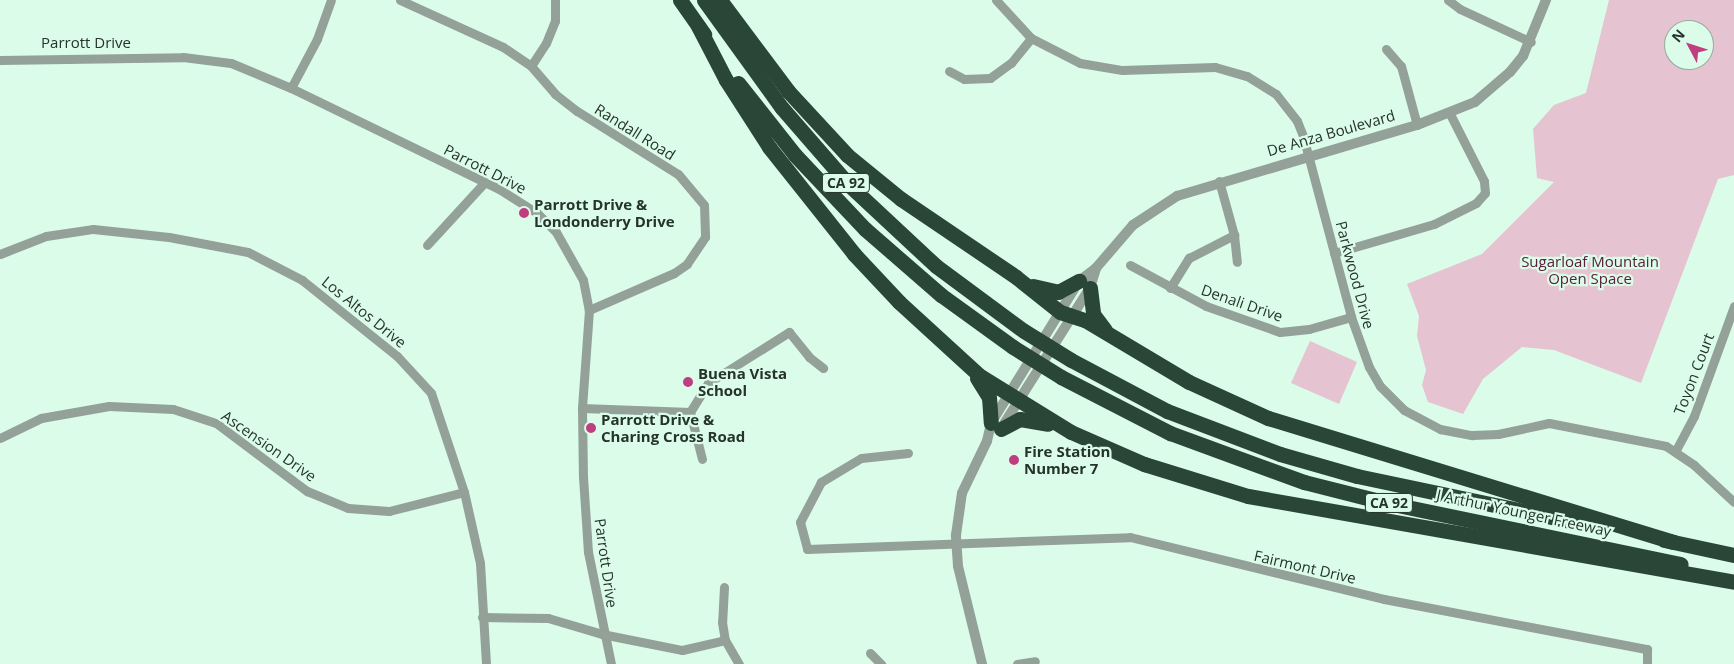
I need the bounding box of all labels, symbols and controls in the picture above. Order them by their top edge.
north arrow [1664,20,1714,70]
text: N [1667,25,1689,46]
street label: Parrott Drive [41,34,131,52]
street label: Randall Road [591,100,679,164]
street label: De Anza Boulevard [1265,106,1397,160]
street label: Parrott Drive [441,141,529,197]
road number: CA 92 [821,172,871,194]
place label: Parrott Drive & Londonderry Drive [534,195,675,230]
marker: Parrott Drive & Londonderry Drive [518,207,530,219]
street label: Parkwood Drive [1332,219,1378,331]
park label: Sugarloaf Mountain Open Space [1521,252,1659,287]
street label: Los Altos Drive [318,273,410,351]
street label: Denali Drive [1199,281,1285,325]
street label: Toyon Court [1670,331,1718,417]
place label: Buena Vista School [698,364,787,399]
marker: Buena Vista School [682,376,694,388]
street label: Ascension Drive [218,407,320,485]
place label: Parrott Drive & Charing Cross Road [601,410,745,445]
marker: Parrott Drive & Charing Cross Road [585,422,597,434]
place label: Fire Station Number 7 [1024,442,1110,477]
marker: Fire Station Number 7 [1008,454,1020,466]
street label: J Arthur Younger Freeway [1435,486,1613,540]
road number: CA 92 [1364,492,1414,514]
street label: Parrott Drive [591,517,621,609]
street label: Fairmont Drive [1252,547,1358,587]

